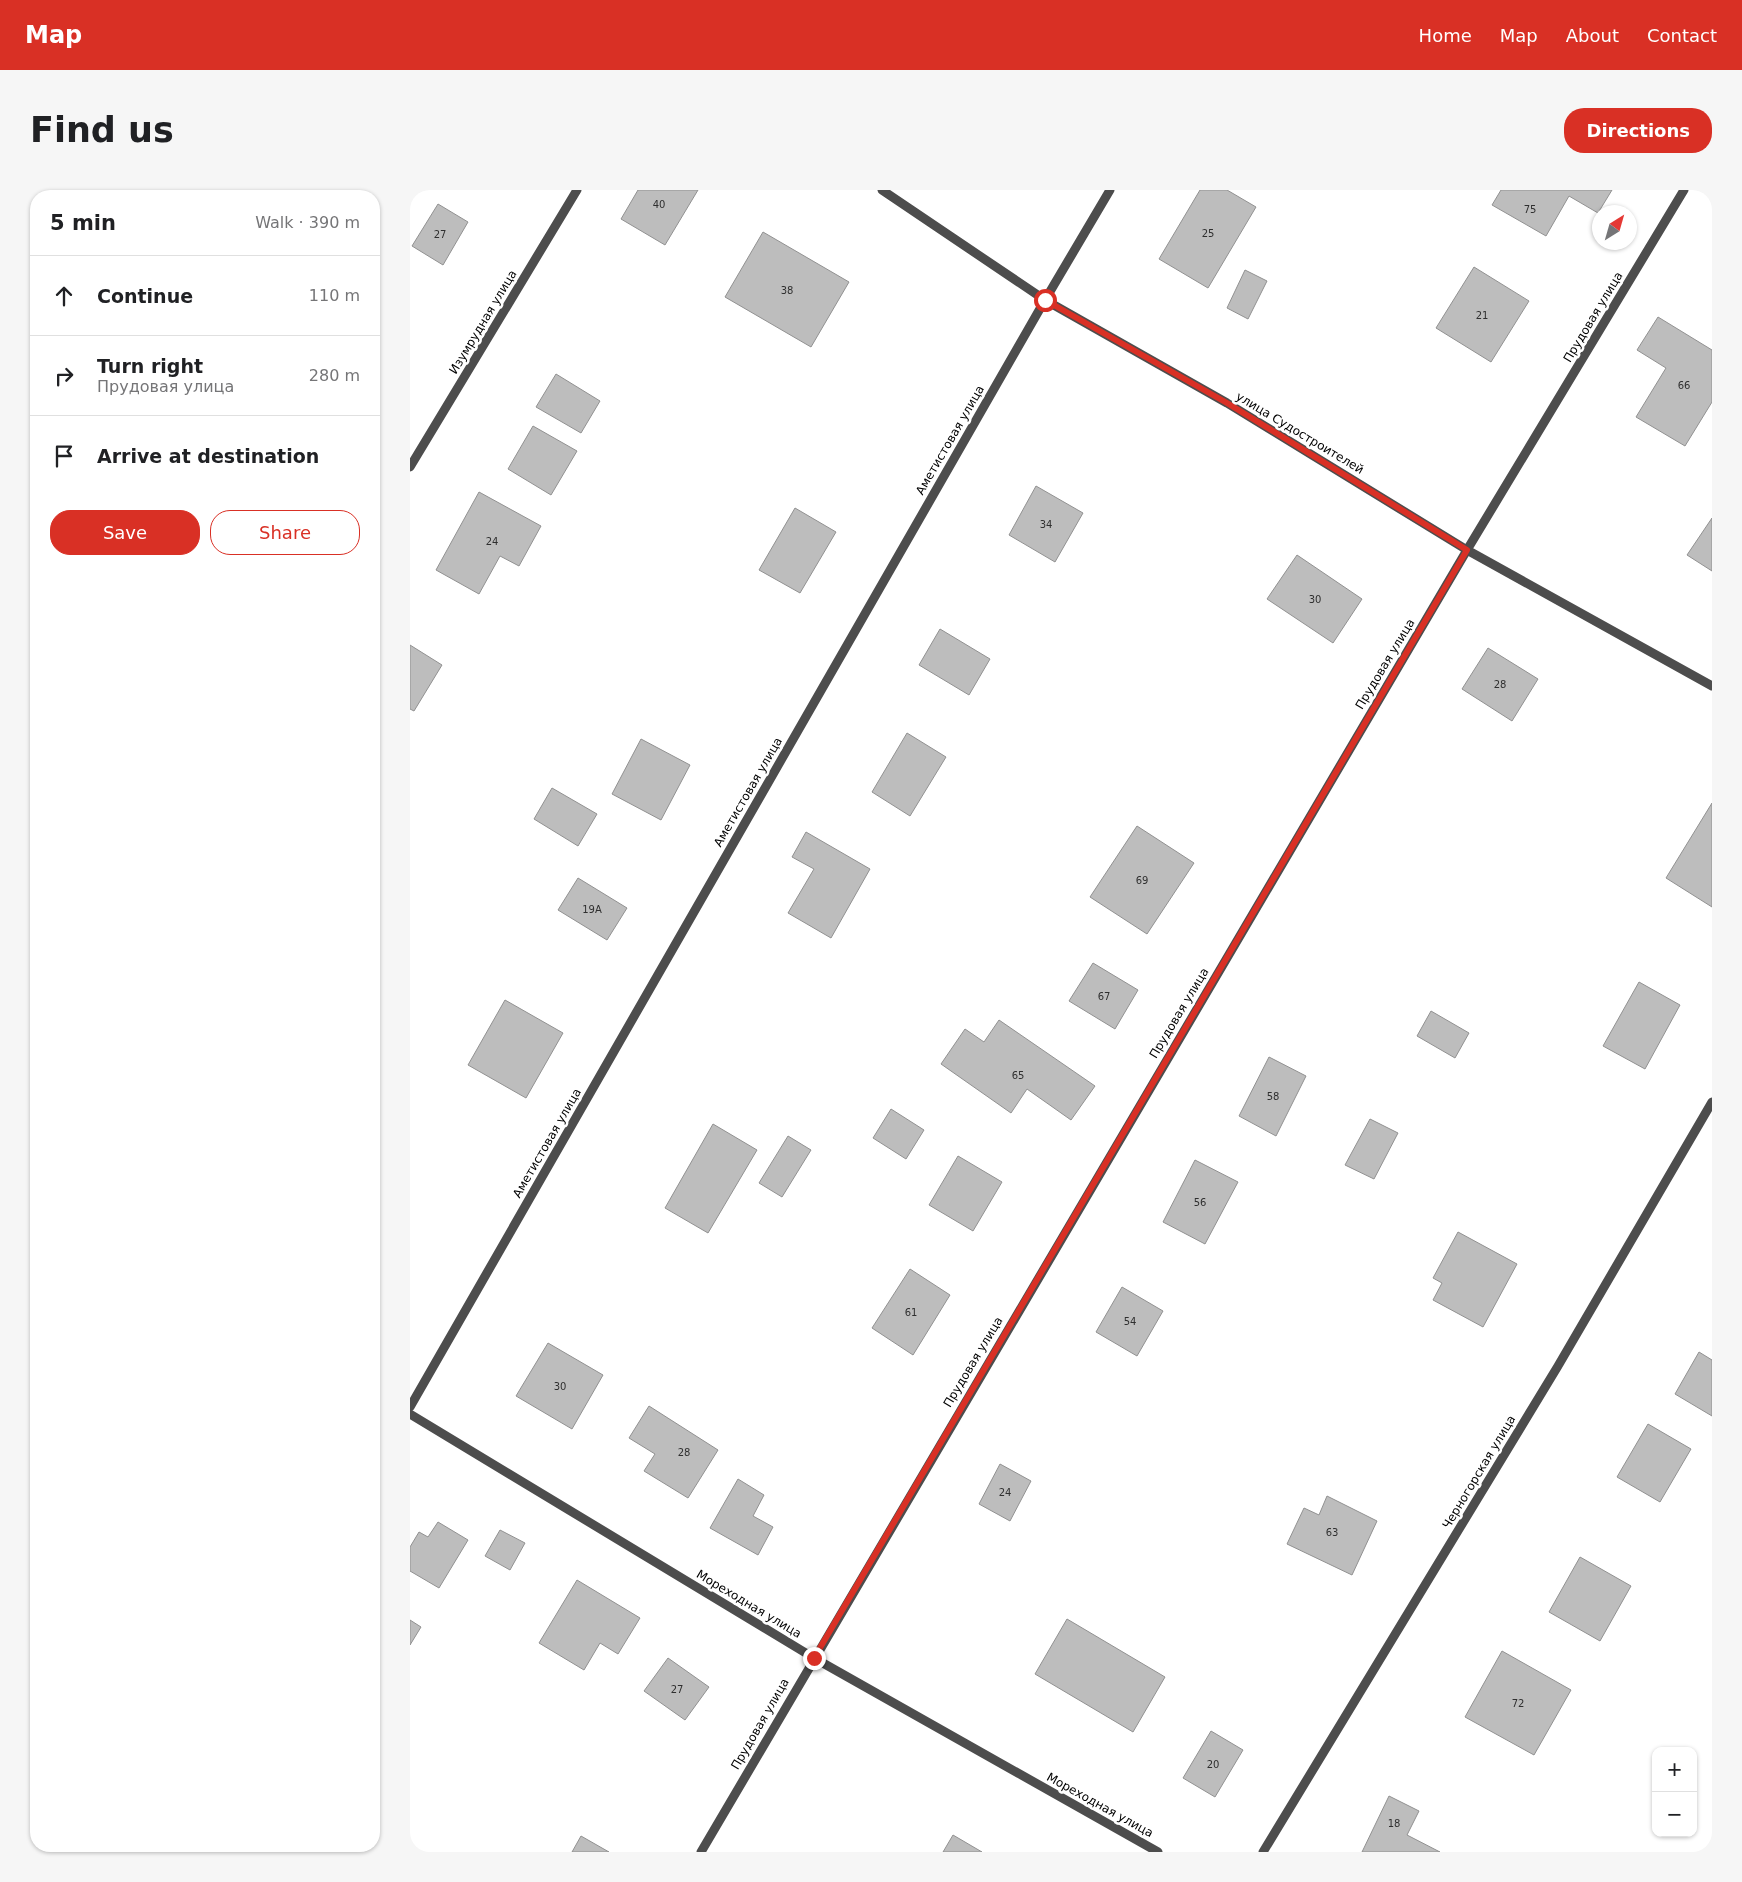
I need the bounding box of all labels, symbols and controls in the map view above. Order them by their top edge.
text: Map [25,21,82,49]
text: Home [1419,25,1472,46]
text: Map [1500,25,1538,46]
text: About [1566,25,1619,46]
text: Contact [1647,25,1717,46]
button: Directions [1564,108,1712,153]
text: Find us [30,110,174,150]
house number: 40 [653,199,665,210]
house number: 75 [1524,204,1536,215]
north arrow [1592,205,1637,250]
text: 5 min [50,211,116,235]
text: Walk · 390 m [255,213,360,232]
house number: 25 [1202,228,1214,239]
house number: 27 [434,229,446,240]
street label: Изумрудная улица [446,267,520,377]
street label: Прудовая улица [1560,269,1626,365]
icon: ahead [50,282,78,310]
text: Continue [97,285,193,307]
house number: 38 [781,285,793,296]
text: 110 m [309,286,360,305]
route start [1034,289,1057,312]
house number: 21 [1476,310,1488,321]
text: Turn right [97,355,203,377]
icon: right [50,362,78,390]
text: 280 m [309,366,360,385]
text: Прудовая улица [97,377,234,396]
house number: 66 [1678,380,1690,391]
street label: Аметистовая улица [913,383,987,497]
street label: улица Судостроителей [1234,389,1366,477]
icon: arrive [50,442,78,470]
text: Arrive at destination [97,445,319,467]
button: Save [50,510,200,555]
button: Share [210,510,360,555]
house number: 34 [1040,519,1052,530]
house number: 24 [486,536,498,547]
house number: 30 [1309,594,1321,605]
street label: Прудовая улица [1352,616,1418,712]
house number: 28 [1494,679,1506,690]
street label: Аметистовая улица [711,735,785,849]
house number: 69 [1136,875,1148,886]
house number: 19А [582,904,602,915]
street label: Прудовая улица [1146,965,1212,1061]
house number: 67 [1098,991,1110,1002]
house number: 65 [1012,1070,1024,1081]
street label: Аметистовая улица [510,1086,584,1200]
house number: 58 [1267,1091,1279,1102]
house number: 56 [1194,1197,1206,1208]
house number: 61 [905,1307,917,1318]
street label: Прудовая улица [940,1314,1006,1410]
house number: 54 [1124,1316,1136,1327]
house number: 30 [554,1381,566,1392]
street label: Черногорская улица [1440,1413,1518,1531]
house number: 28 [678,1447,690,1458]
house number: 24 [999,1487,1011,1498]
house number: 63 [1326,1527,1338,1538]
street label: Мореходная улица [694,1567,804,1641]
route end [803,1647,826,1670]
street label: Прудовая улица [728,1676,792,1772]
house number: 27 [671,1684,683,1695]
house number: 72 [1512,1698,1524,1709]
map controls [1652,1747,1697,1837]
button: + [1652,1747,1697,1792]
house number: 20 [1207,1759,1219,1770]
street label: Мореходная улица [1044,1770,1156,1840]
button: − [1652,1792,1697,1837]
house number: 18 [1388,1818,1400,1829]

